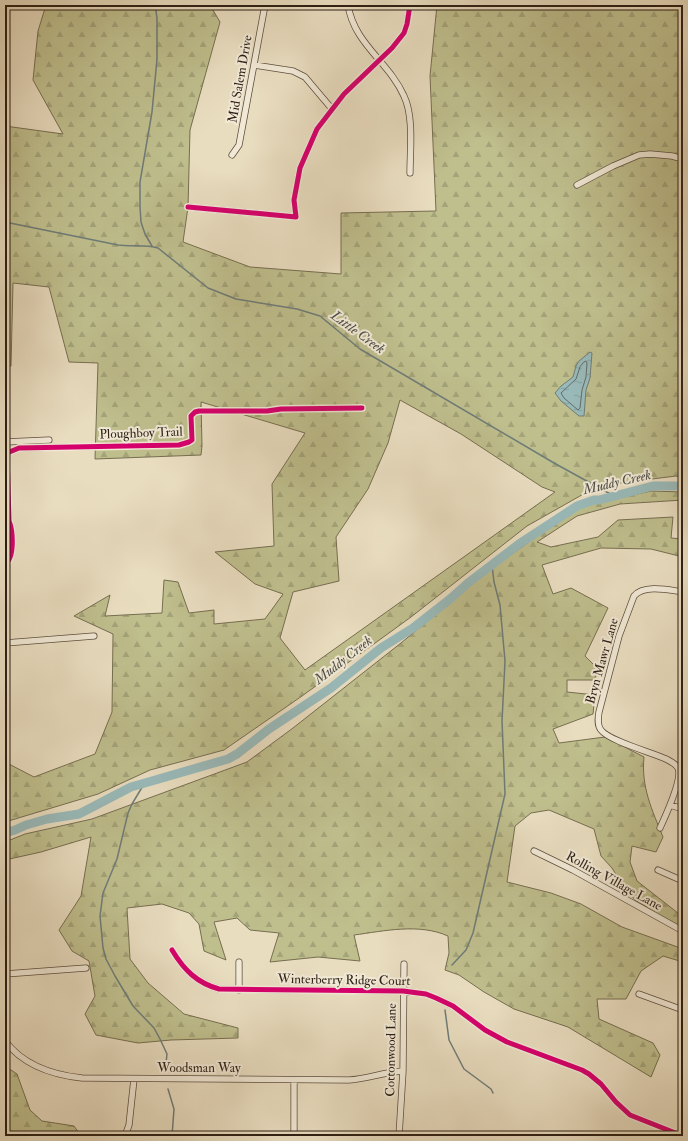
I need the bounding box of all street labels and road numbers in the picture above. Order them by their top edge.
street label: Mid Salem Drive [224,33,256,124]
street label: Ploughboy Trail [99,424,184,443]
street label: Bryn Mawr Lane [582,616,623,706]
street label: Rolling Village Lane [563,848,665,914]
street label: Winterberry Ridge Court [276,971,411,990]
street label: Cottonwood Lane [382,1003,400,1097]
street label: Woodsman Way [156,1060,241,1077]

